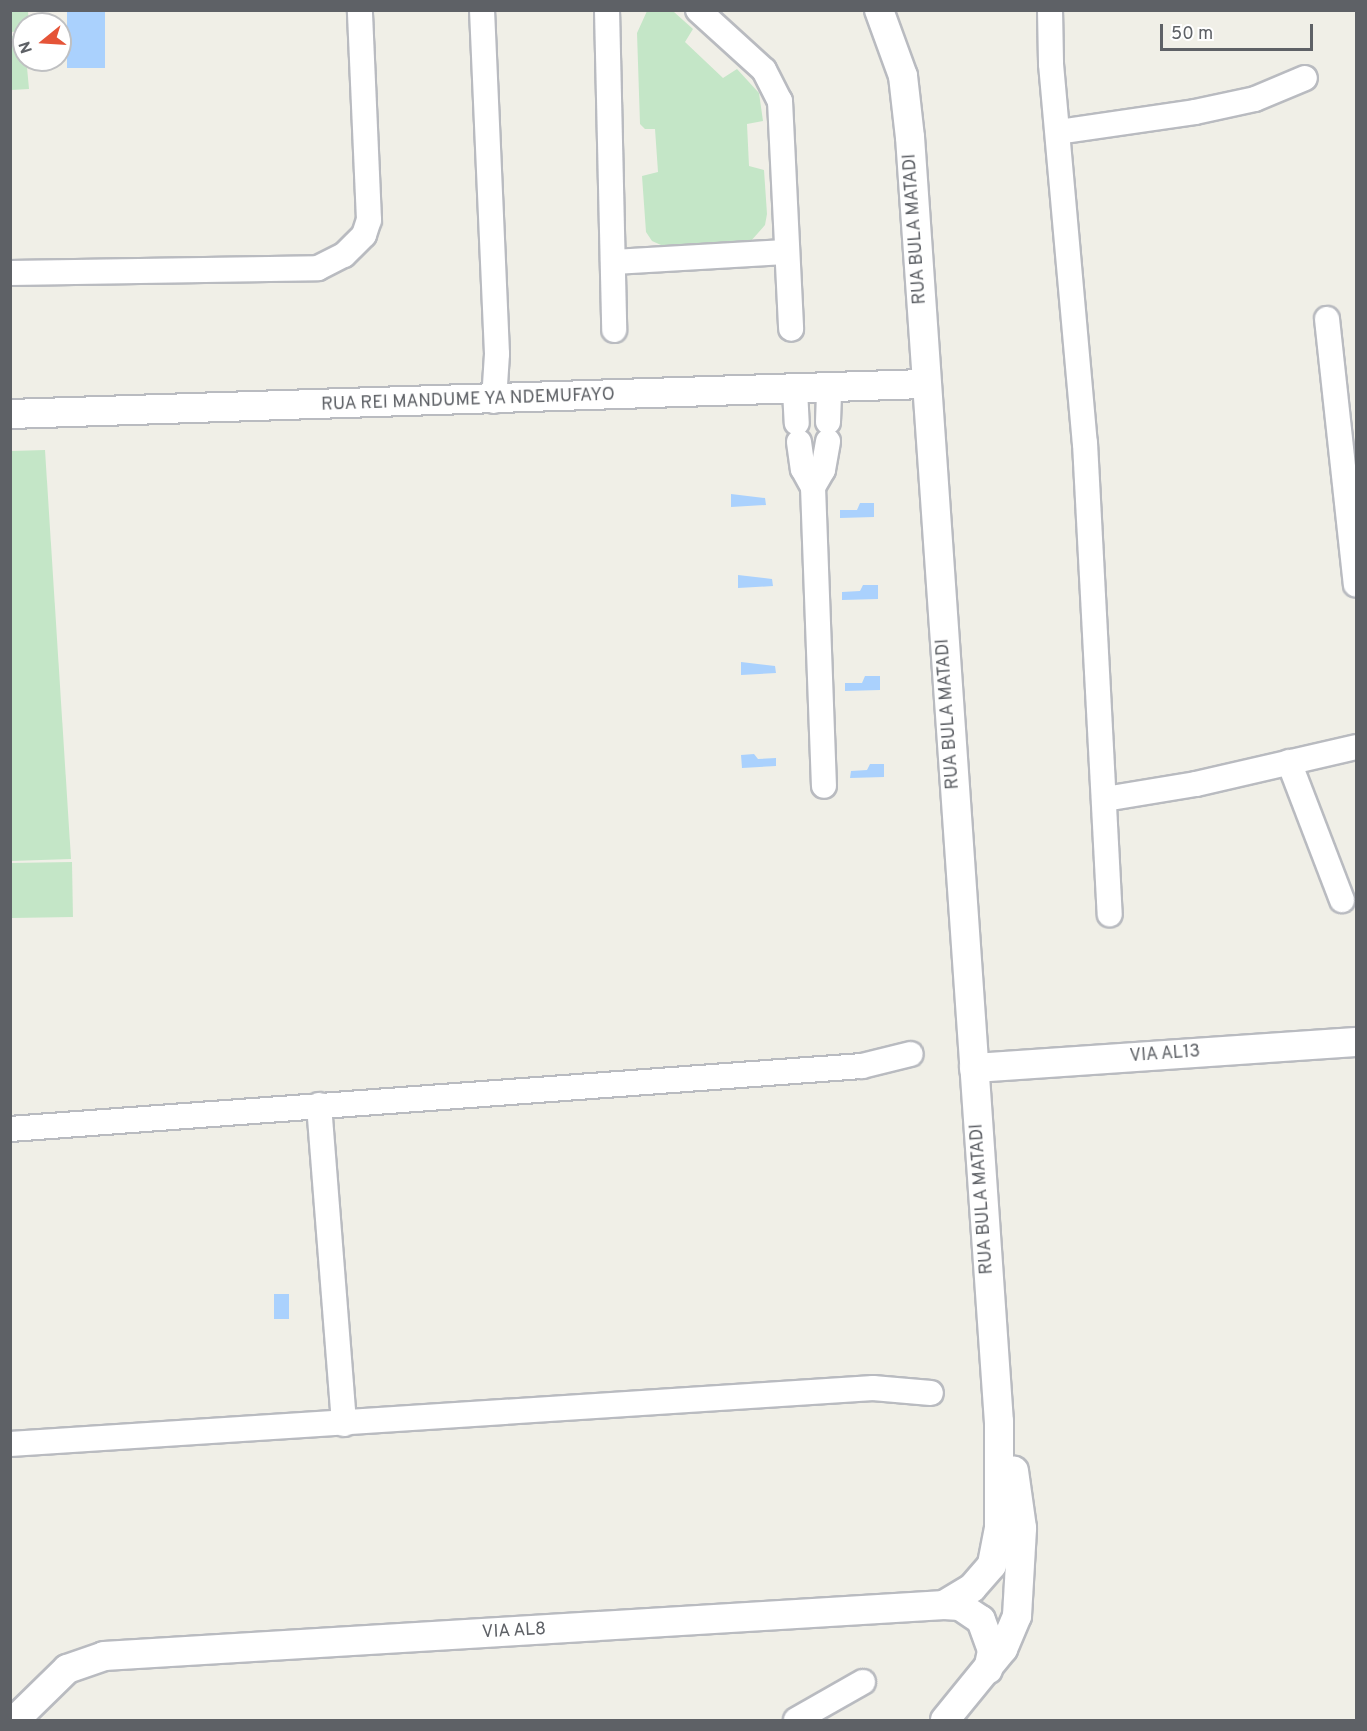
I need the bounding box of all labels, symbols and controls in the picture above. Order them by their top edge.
north arrow [12,12,72,72]
scale bar [1163,12,1316,50]
text: 50 m [1171,23,1213,46]
text: N [15,38,38,56]
street label: RUA BULA MATADI [900,152,932,306]
street label: RUA REI MANDUME YA NDEMUFAYO [320,385,616,417]
street label: RUA BULA MATADI [933,637,965,791]
street label: VIA AL13 [1128,1042,1202,1068]
street label: RUA BULA MATADI [967,1122,999,1276]
street label: VIA AL8 [481,1619,547,1645]

